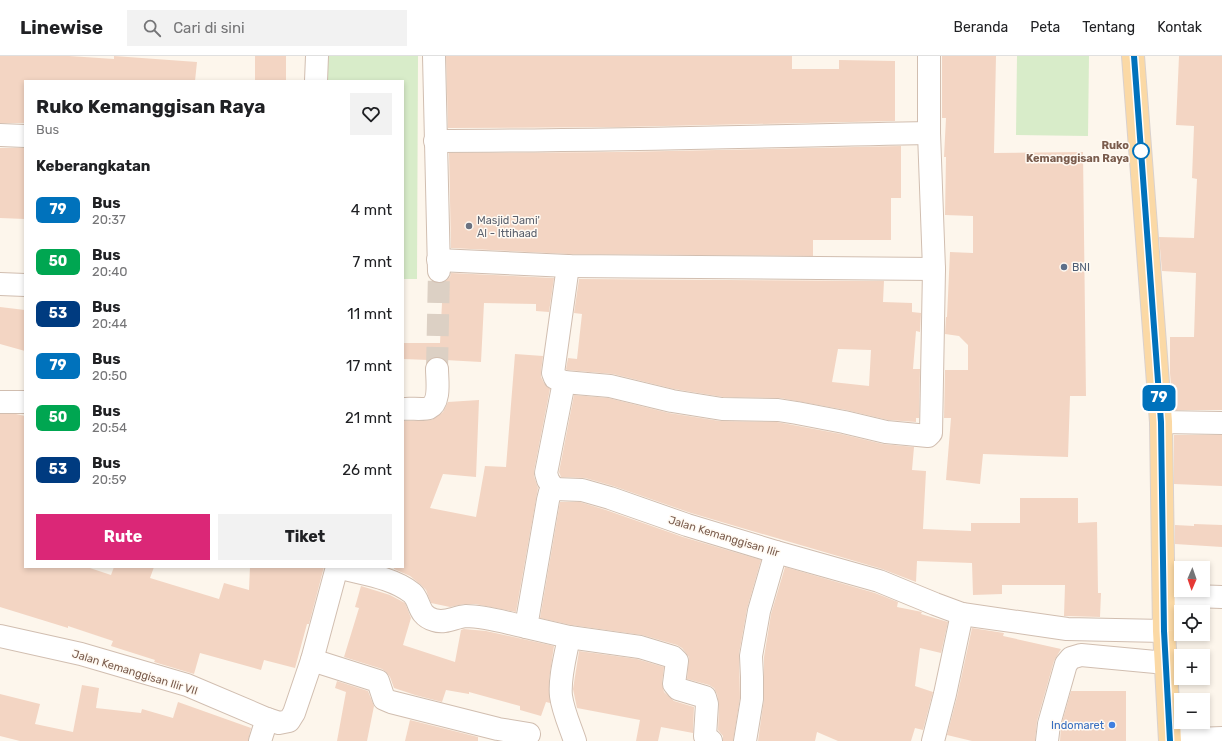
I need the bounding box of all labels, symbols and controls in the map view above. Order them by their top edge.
search box [127,10,407,46]
text: Linewise [20,16,103,39]
icon: search [141,17,163,39]
text: Cari di sini [173,19,245,37]
text: Beranda [954,19,1008,36]
text: Peta [1030,19,1060,36]
text: Tentang [1082,19,1135,36]
text: Kontak [1157,19,1202,36]
button: heart [350,93,392,135]
text: Ruko Kemanggisan Raya [36,95,265,118]
text: Bus [36,122,59,137]
place label: Ruko Kemanggisan Raya [1026,139,1129,165]
marker: Ruko Kemanggisan Raya [1132,142,1150,160]
text: Keberangkatan [36,157,150,175]
text: Bus [92,194,120,212]
text: 79 [50,201,67,218]
text: 4 mnt [351,201,392,219]
text: 20:37 [92,212,126,227]
place label: Masjid Jami' Al - Ittihaad [477,214,540,240]
marker: Masjid Jami' Al - Ittihaad [464,221,474,231]
text: Bus [92,246,120,264]
text: 50 [49,253,67,270]
text: 7 mnt [352,253,392,271]
place label: BNI [1072,261,1090,274]
marker: BNI [1059,262,1069,272]
text: 20:40 [92,264,128,279]
text: Bus [92,298,120,316]
text: 53 [49,305,67,322]
text: 11 mnt [347,305,392,323]
text: 20:44 [92,316,127,331]
text: Bus [92,350,120,368]
text: 79 [50,357,67,374]
text: 17 mnt [346,357,392,375]
text: 20:50 [92,368,127,383]
line badge: 79 [1141,385,1177,411]
text: 79 [1151,389,1168,406]
text: Bus [92,402,120,420]
text: 50 [49,409,67,426]
text: 21 mnt [345,409,392,427]
text: 20:54 [92,420,127,435]
text: Bus [92,454,120,472]
text: 53 [49,461,67,478]
text: 26 mnt [342,461,392,479]
text: 20:59 [92,472,127,487]
street label: Jalan Kemanggisan Ilir [667,513,782,560]
button: Rute [36,514,210,560]
button: Tiket [218,514,392,560]
north arrow [1174,561,1210,597]
map controls [1174,561,1210,729]
button: locate [1174,605,1210,641]
street label: Jalan Kemanggisan Ilir VII [70,647,199,698]
button: + [1174,649,1210,685]
button: − [1174,693,1210,729]
place label: Indomaret [1051,719,1105,732]
marker: Indomaret [1107,720,1117,730]

